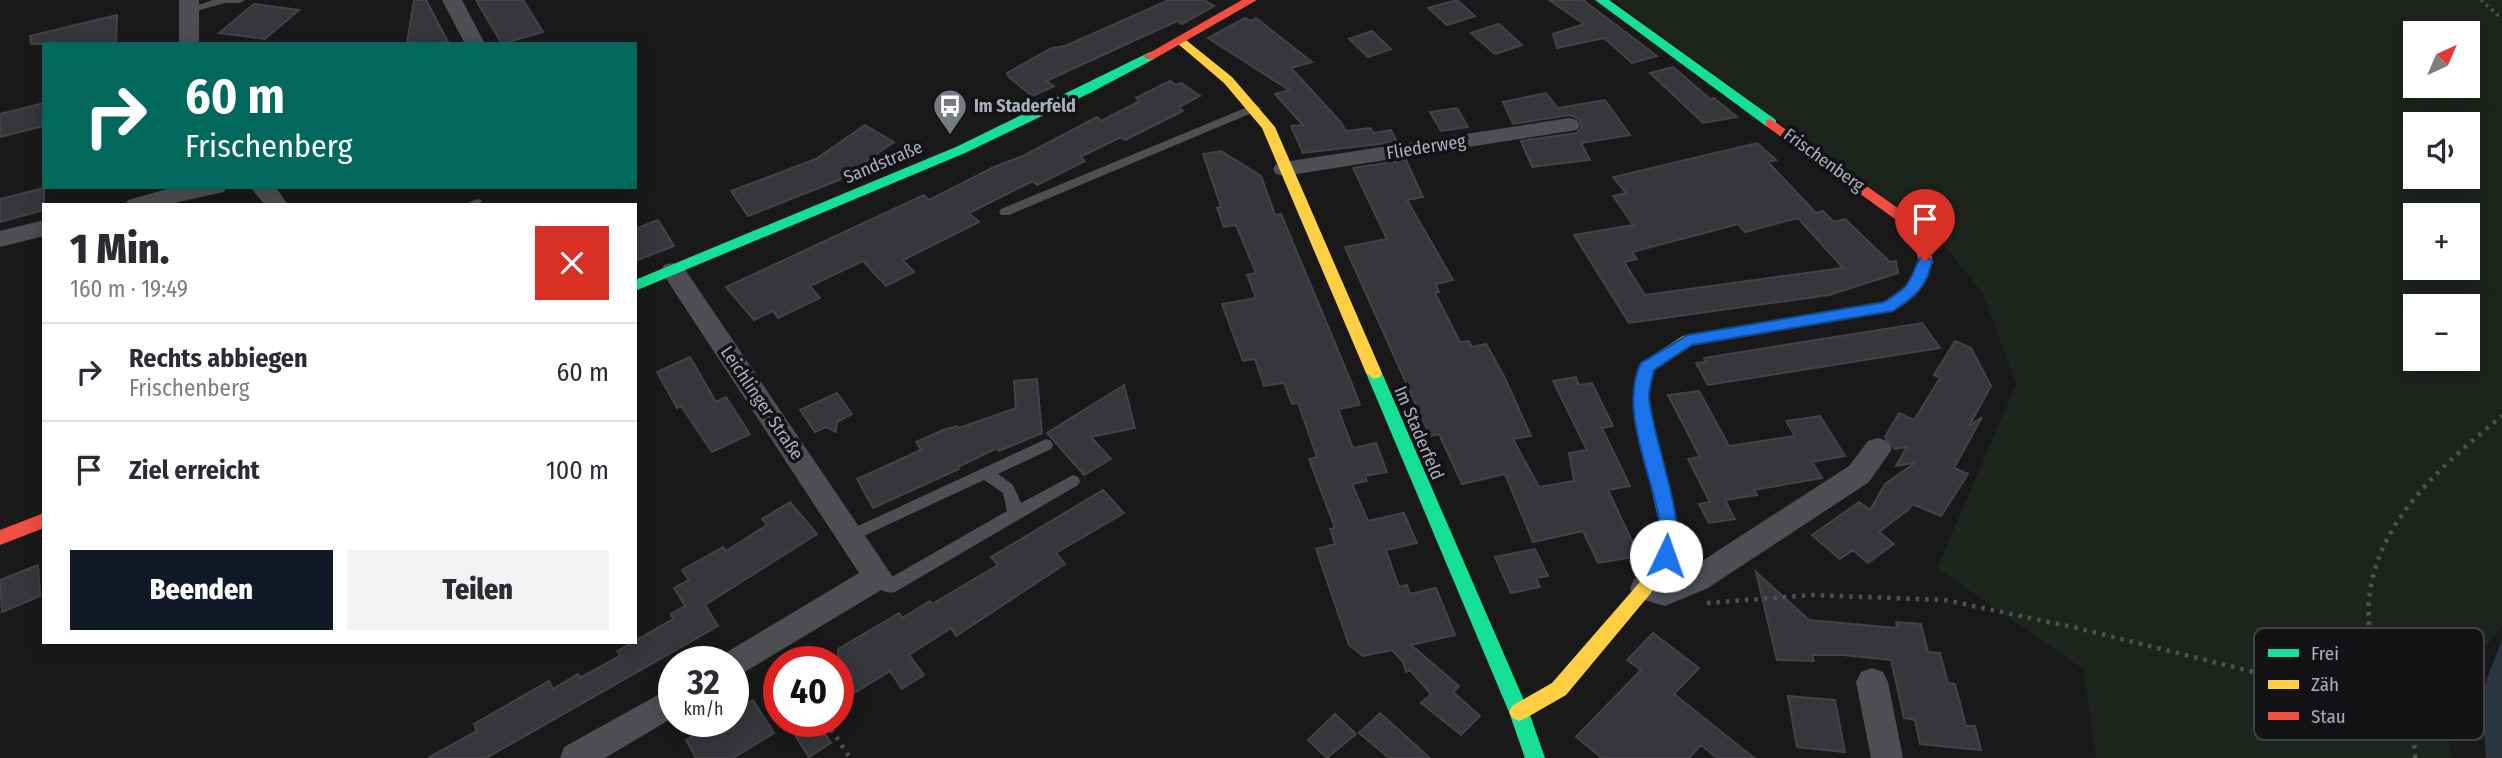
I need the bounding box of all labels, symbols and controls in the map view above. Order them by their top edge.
north arrow [2403,21,2480,98]
map controls [2403,21,2480,371]
text: 60 m [185,67,285,126]
icon: right [70,70,161,161]
bus stop icon: Im Staderfeld [931,87,969,136]
place label: Im Staderfeld [974,95,1076,117]
button: sound [2403,112,2480,189]
street label: Frischenberg [1779,123,1869,197]
text: Frischenberg [185,127,353,165]
street label: Fliederweg [1385,130,1468,164]
street label: Sandstraße [840,136,926,188]
pin [1895,189,1955,261]
icon: arrive [1906,200,1944,238]
button: + [2403,203,2480,280]
text: 1 Min. [70,224,170,274]
button: close [535,226,609,300]
text: 160 m · 19:49 [70,275,188,303]
button: − [2403,294,2480,371]
street label: Leichlinger Straße [716,342,808,464]
text: Rechts abbiegen [129,343,308,374]
icon: right [70,353,108,391]
text: 60 m [556,357,609,388]
text: Frischenberg [129,374,249,402]
street label: Im Staderfeld [1389,383,1449,483]
icon: arrive [70,451,108,489]
text: Ziel erreicht [129,455,260,486]
text: 100 m [546,455,609,486]
position arrow [1629,519,1703,593]
button: Beenden [70,550,333,630]
button: Teilen [347,550,609,630]
legend [2254,628,2484,740]
text: Frei [2311,642,2339,665]
speed limit sign: 40 [763,646,854,737]
text: 32 [687,661,720,703]
text: Zäh [2311,673,2339,696]
text: km/h [683,698,724,720]
text: Stau [2311,705,2346,728]

